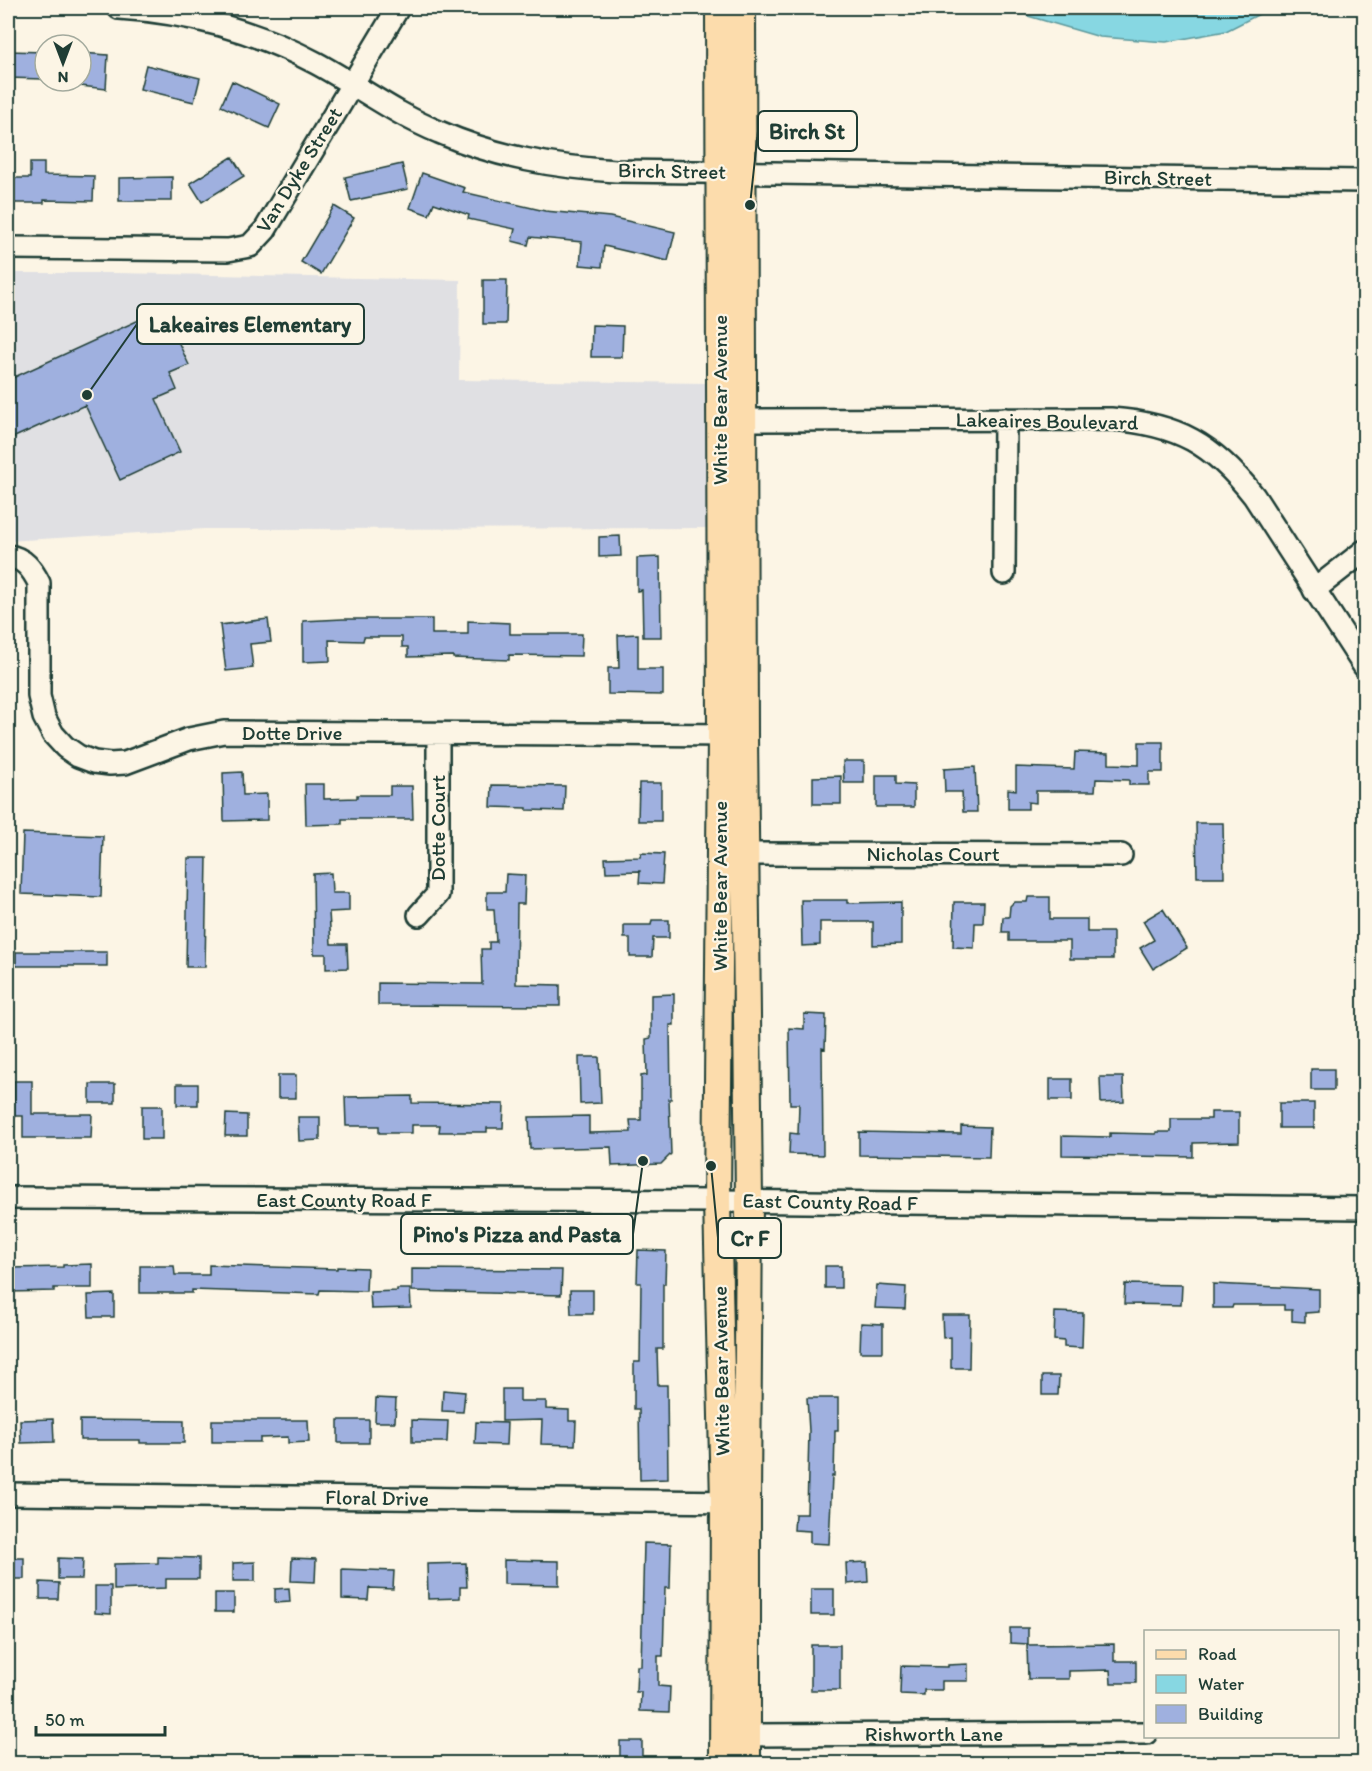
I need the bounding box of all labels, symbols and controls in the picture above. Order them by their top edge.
north arrow [33,33,93,93]
text: N [58,68,68,87]
street label: Van Dyke Street [250,102,347,237]
callout: Birch St [758,111,857,151]
text: Birch St [769,118,846,145]
street label: Birch Street [618,157,726,184]
street label: Birch Street [1104,164,1212,191]
callout: Lakeaires Elementary [137,304,364,344]
text: Lakeaires Elementary [149,311,352,338]
street label: White Bear Avenue [707,315,732,485]
street label: Lakeaires Boulevard [955,406,1139,435]
street label: Dotte Drive [241,720,343,745]
street label: Dotte Court [425,775,450,881]
street label: White Bear Avenue [707,801,732,971]
street label: Nicholas Court [866,841,1000,866]
street label: East County Road F [256,1187,432,1212]
street label: East County Road F [742,1187,918,1216]
callout: Pino's Pizza and Pasta [401,1214,633,1254]
callout: Cr F [718,1218,781,1258]
text: Pino's Pizza and Pasta [413,1221,622,1248]
text: Cr F [730,1225,770,1252]
street label: White Bear Avenue [707,1286,734,1456]
street label: Floral Drive [325,1484,429,1511]
legend [1144,1630,1339,1738]
text: Road [1198,1643,1237,1665]
text: Water [1198,1673,1244,1695]
scale bar [36,1699,165,1737]
text: Building [1198,1703,1264,1725]
text: 50 m [45,1709,85,1731]
street label: Rishworth Lane [865,1721,1003,1746]

